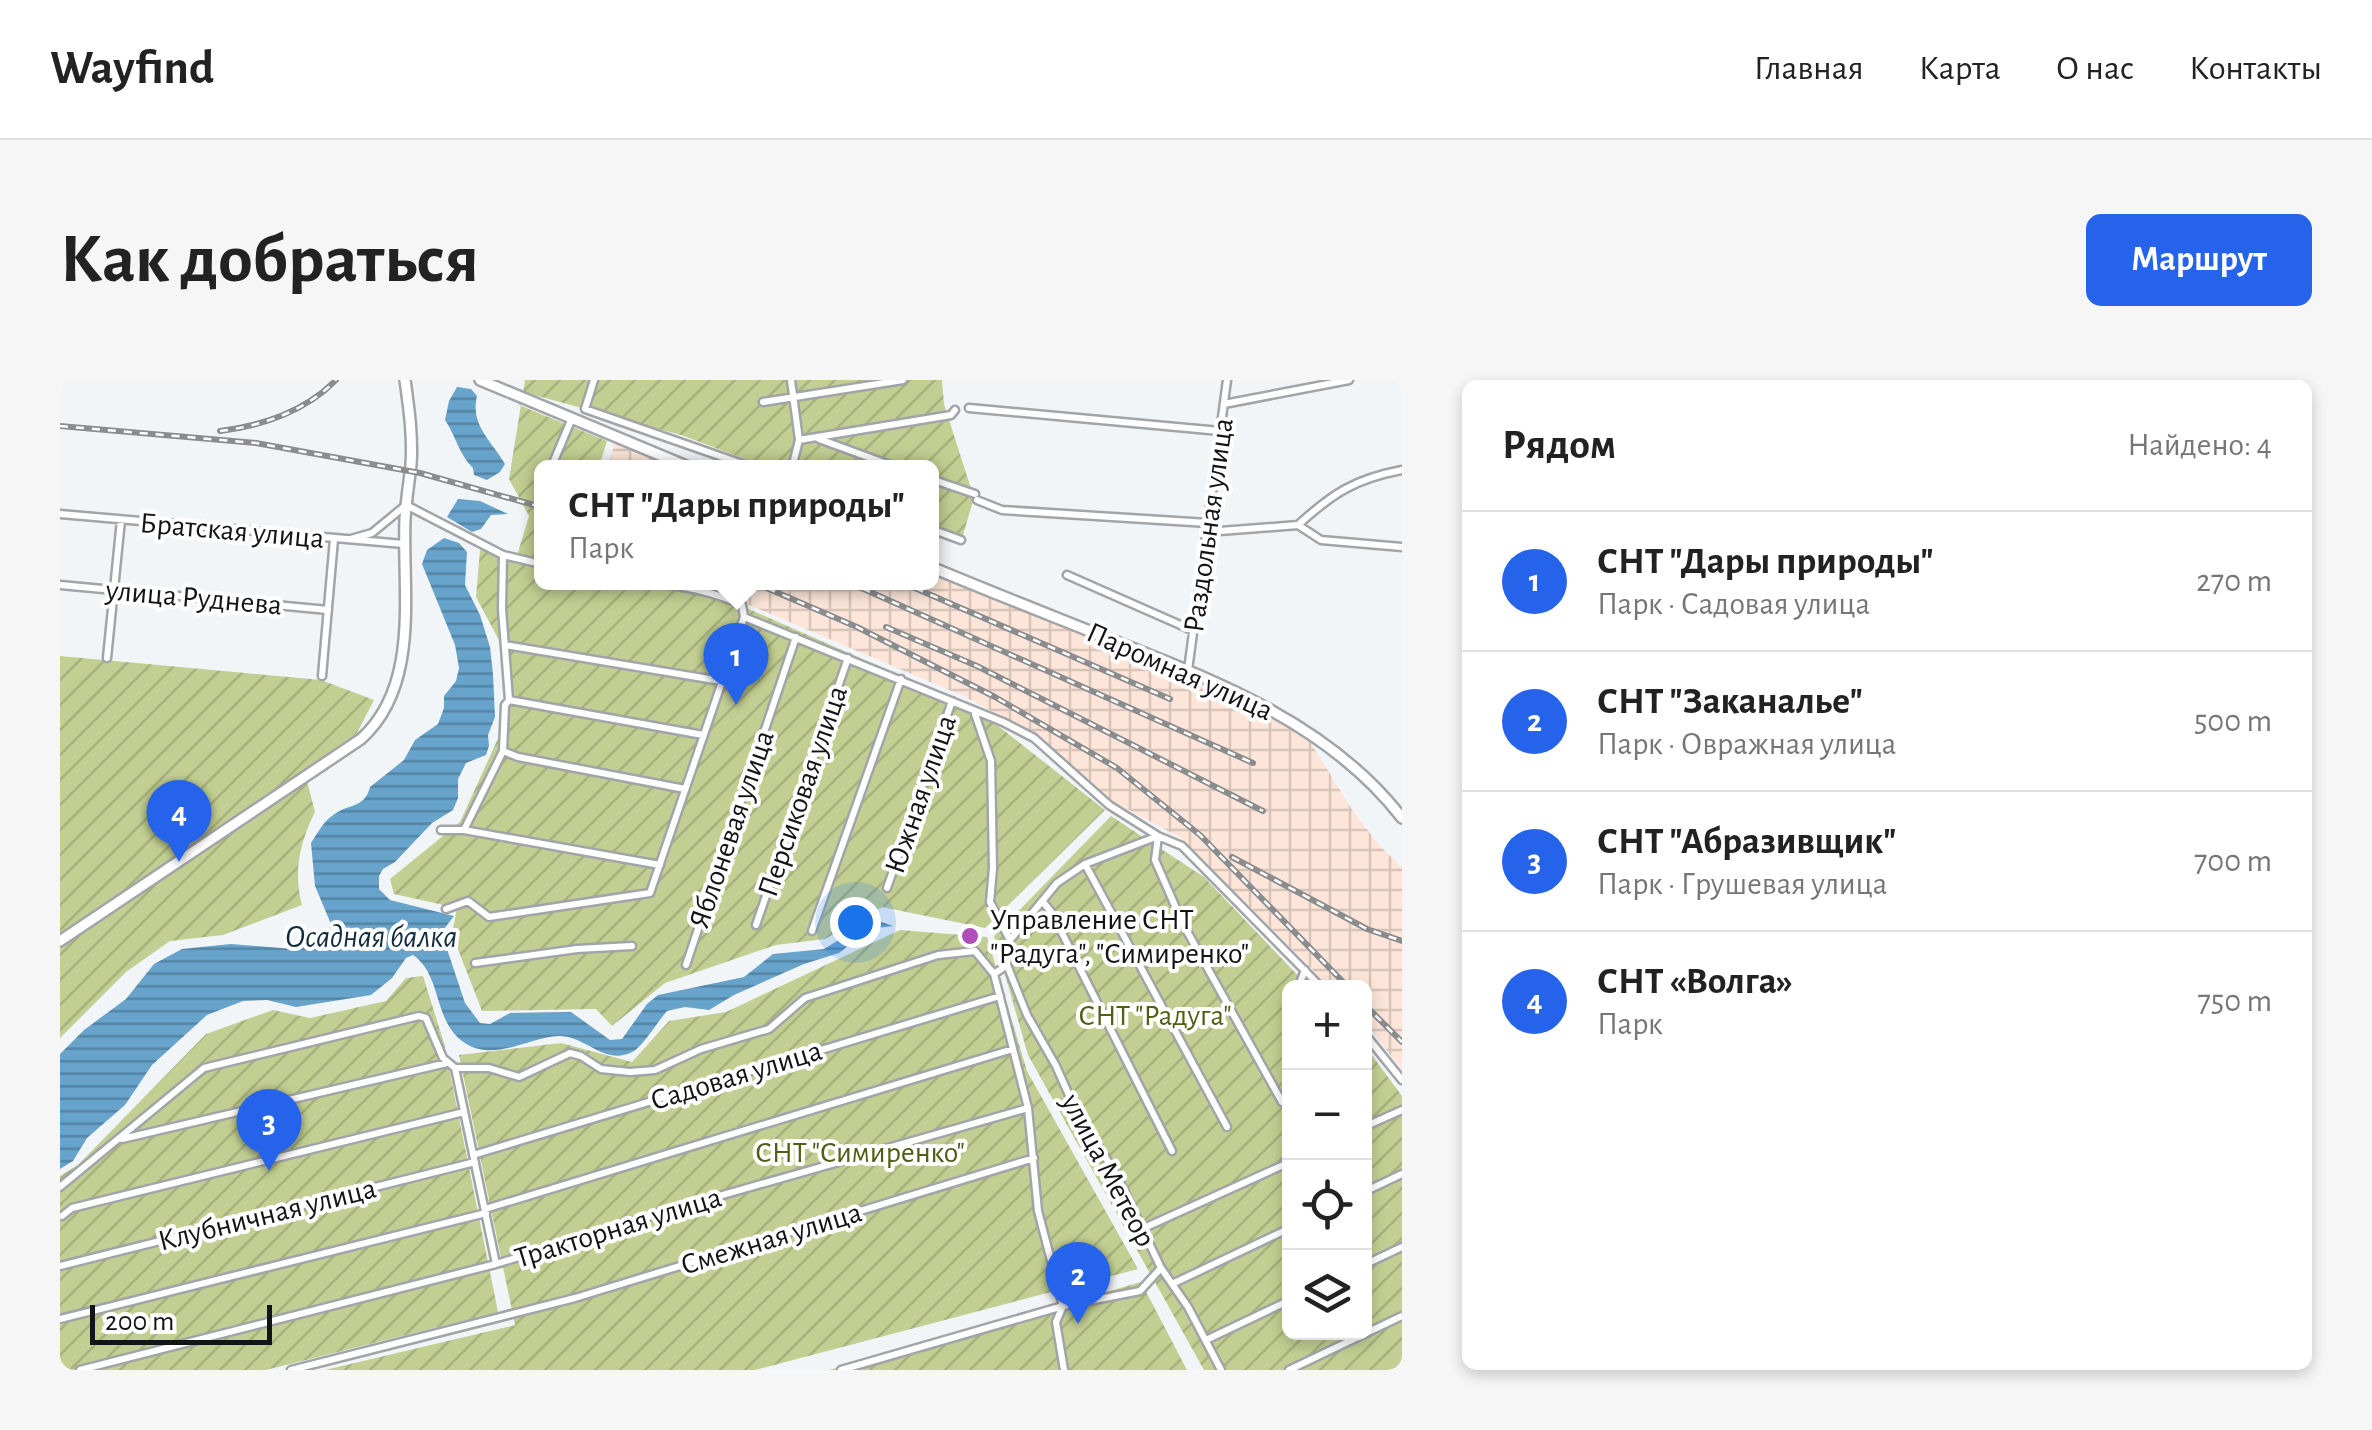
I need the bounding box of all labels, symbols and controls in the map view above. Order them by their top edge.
text: Wayfind [50,45,214,93]
text: Главная [1754,51,1864,86]
text: Карта [1919,51,2001,86]
text: О нас [2056,51,2134,86]
text: Контакты [2189,51,2322,86]
button: Маршрут [2086,214,2312,306]
text: Как добраться [60,225,479,295]
street label: Раздольная улица [1179,416,1239,634]
text: Рядом [1502,424,1616,466]
text: Найдено: 4 [2127,429,2272,461]
popup [534,460,939,590]
text: СНТ "Дары природы" [568,487,905,525]
street label: Братская улица [138,508,325,554]
text: Парк [568,532,634,564]
text: СНТ "Дары природы" [1597,543,1934,581]
text: 1 [1529,565,1540,597]
text: 270 m [2196,565,2272,597]
street label: улица Руднева [104,575,283,621]
text: Парк · Садовая улица [1597,588,1870,620]
street label: Паромная улица [1082,617,1277,726]
pin: 1 [704,622,768,705]
street label: Персиковая улица [753,682,853,901]
text: СНТ "Заканалье" [1597,683,1863,721]
text: 2 [1527,705,1542,737]
text: 500 m [2194,705,2272,737]
street label: Южная улица [880,711,962,877]
street label: Яблоневая улица [684,727,780,932]
text: Парк · Овражная улица [1597,728,1896,760]
pin: 4 [146,780,212,862]
text: СНТ "Абразивщик" [1597,823,1897,861]
text: 3 [1528,845,1541,877]
text: 700 m [2194,845,2272,877]
text: Парк · Грушевая улица [1597,868,1887,900]
your location [830,897,881,948]
place label: Управление СНТ "Радуга", "Симиренко" [990,905,1249,969]
water label: Осадная балка [285,921,457,953]
marker: Управление СНТ "Радуга", "Симиренко" [959,925,981,947]
text: СНТ «Волга» [1597,963,1793,1001]
map controls [1282,980,1372,1340]
button: + [1282,980,1372,1070]
text: 4 [1526,985,1543,1017]
text: 750 m [2198,985,2272,1017]
park label: СНТ "Радуга" [1078,1001,1232,1031]
text: Парк [1597,1008,1663,1040]
street label: Садовая улица [647,1036,826,1116]
button: − [1282,1070,1372,1160]
pin: 3 [236,1088,302,1171]
street label: улица Метеор [1055,1088,1161,1252]
park label: СНТ "Симиренко" [755,1138,965,1168]
button: locate [1282,1160,1372,1250]
street label: Клубничная улица [155,1173,379,1257]
street label: Тракторная улица [511,1182,725,1274]
street label: Смежная улица [677,1197,865,1281]
pin: 2 [1046,1242,1110,1324]
button: layers [1282,1250,1372,1340]
scale bar [90,1300,272,1344]
text: 200 m [105,1308,174,1336]

